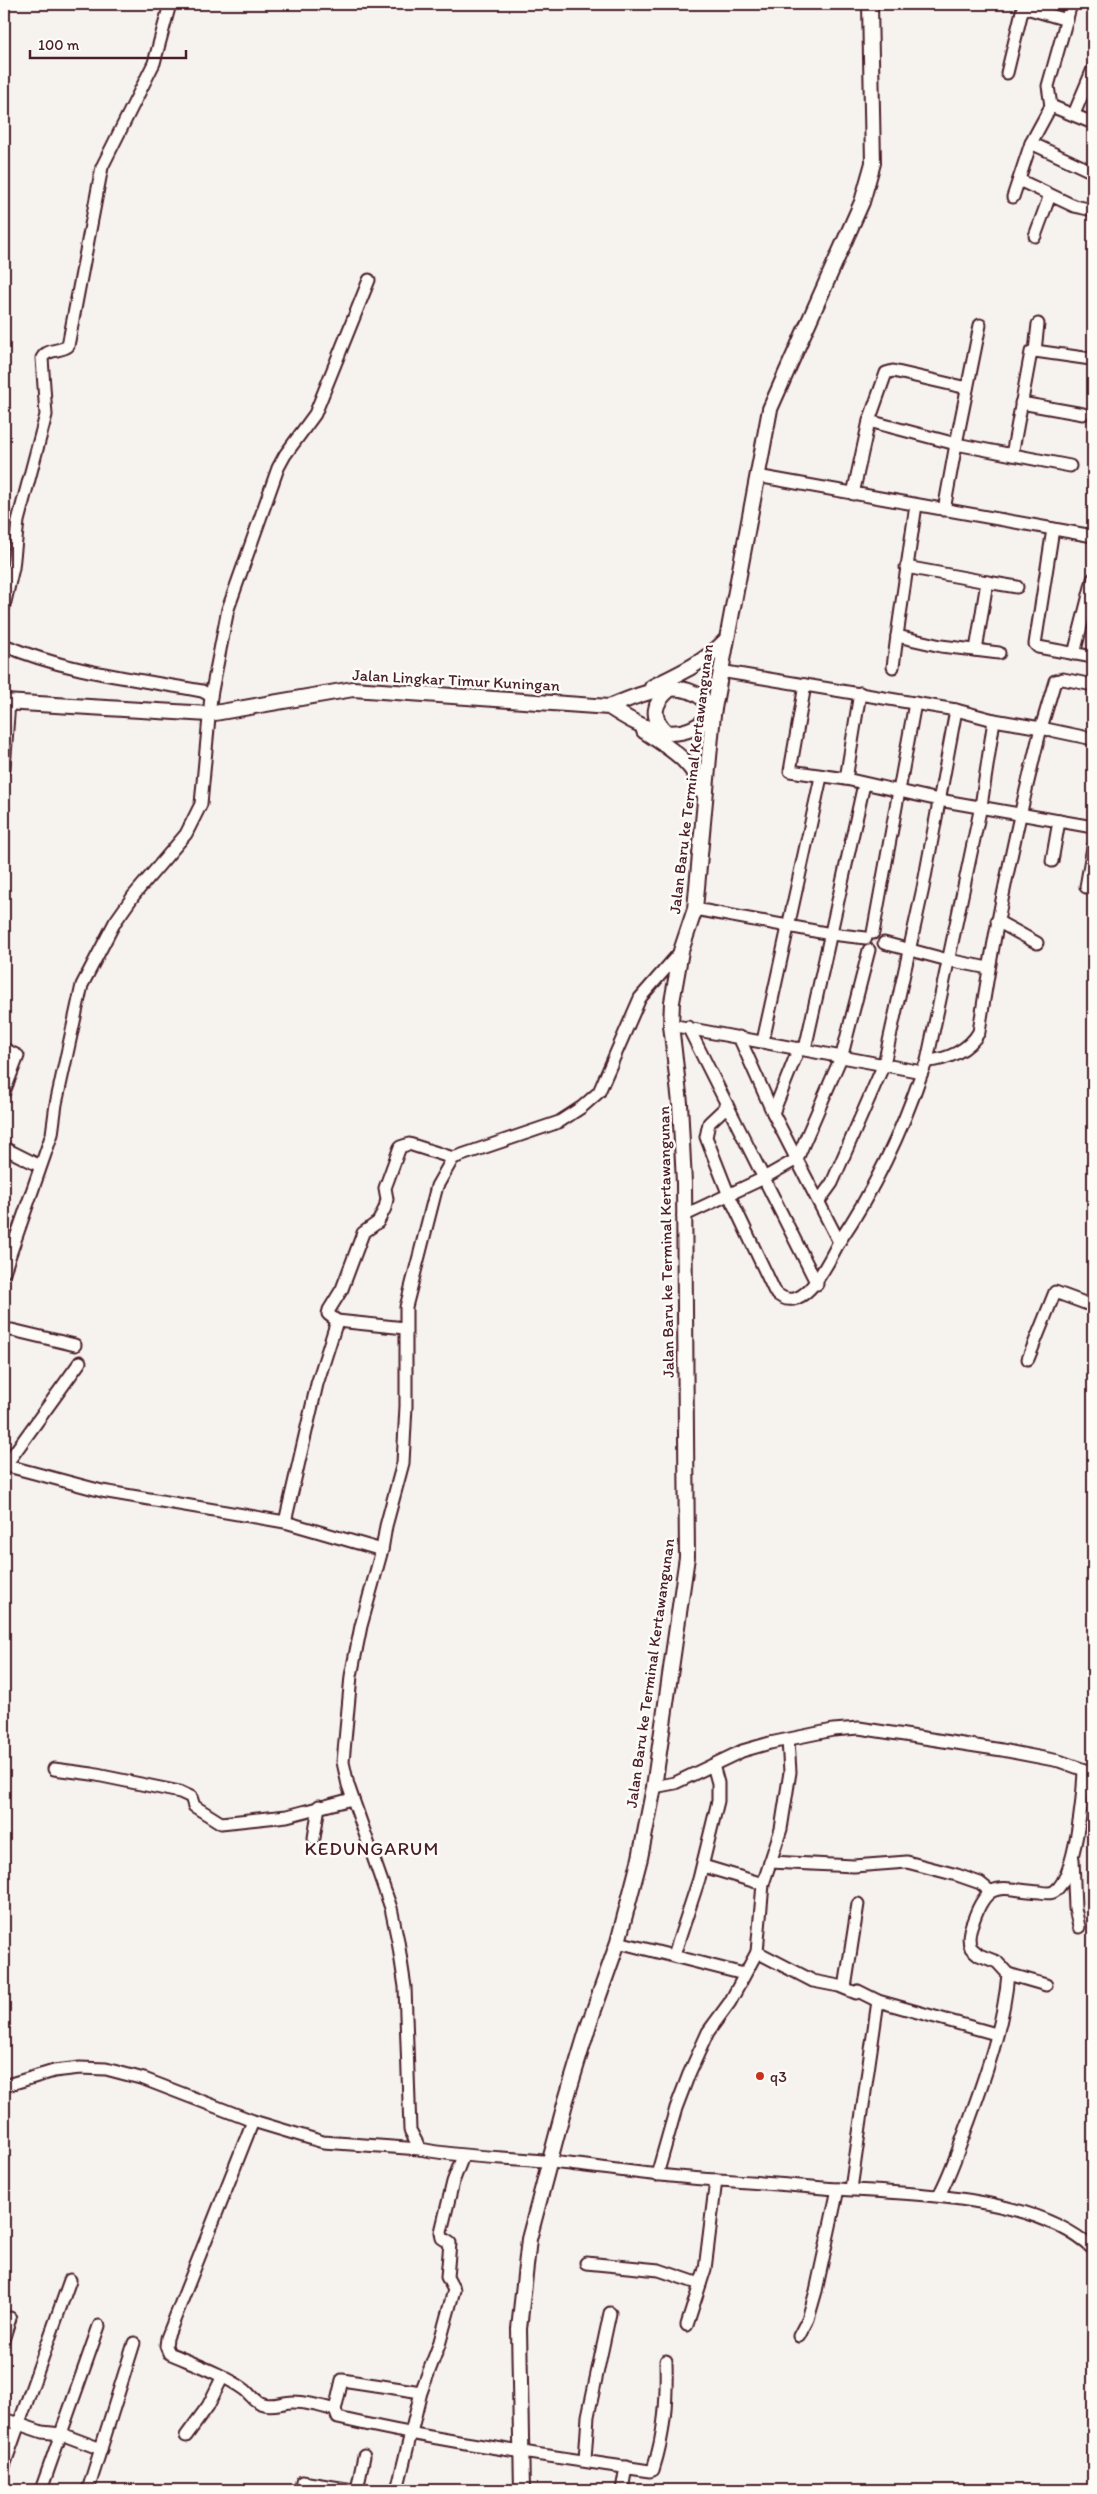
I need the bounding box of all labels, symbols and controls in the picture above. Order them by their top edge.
scale bar [30,28,186,60]
text: 100 m [38,36,80,54]
street label: Jalan Baru ke Terminal Kertawangunan [665,643,717,915]
street label: Jalan Lingkar Timur Kuningan [352,665,560,695]
street label: Jalan Baru ke Terminal Kertawangunan [654,1106,678,1378]
street label: Jalan Baru ke Terminal Kertawangunan [622,1537,678,1809]
district label: KEDUNGARUM [305,1837,439,1860]
place label: q3 [770,2067,787,2086]
marker: q3 [754,2070,766,2082]

